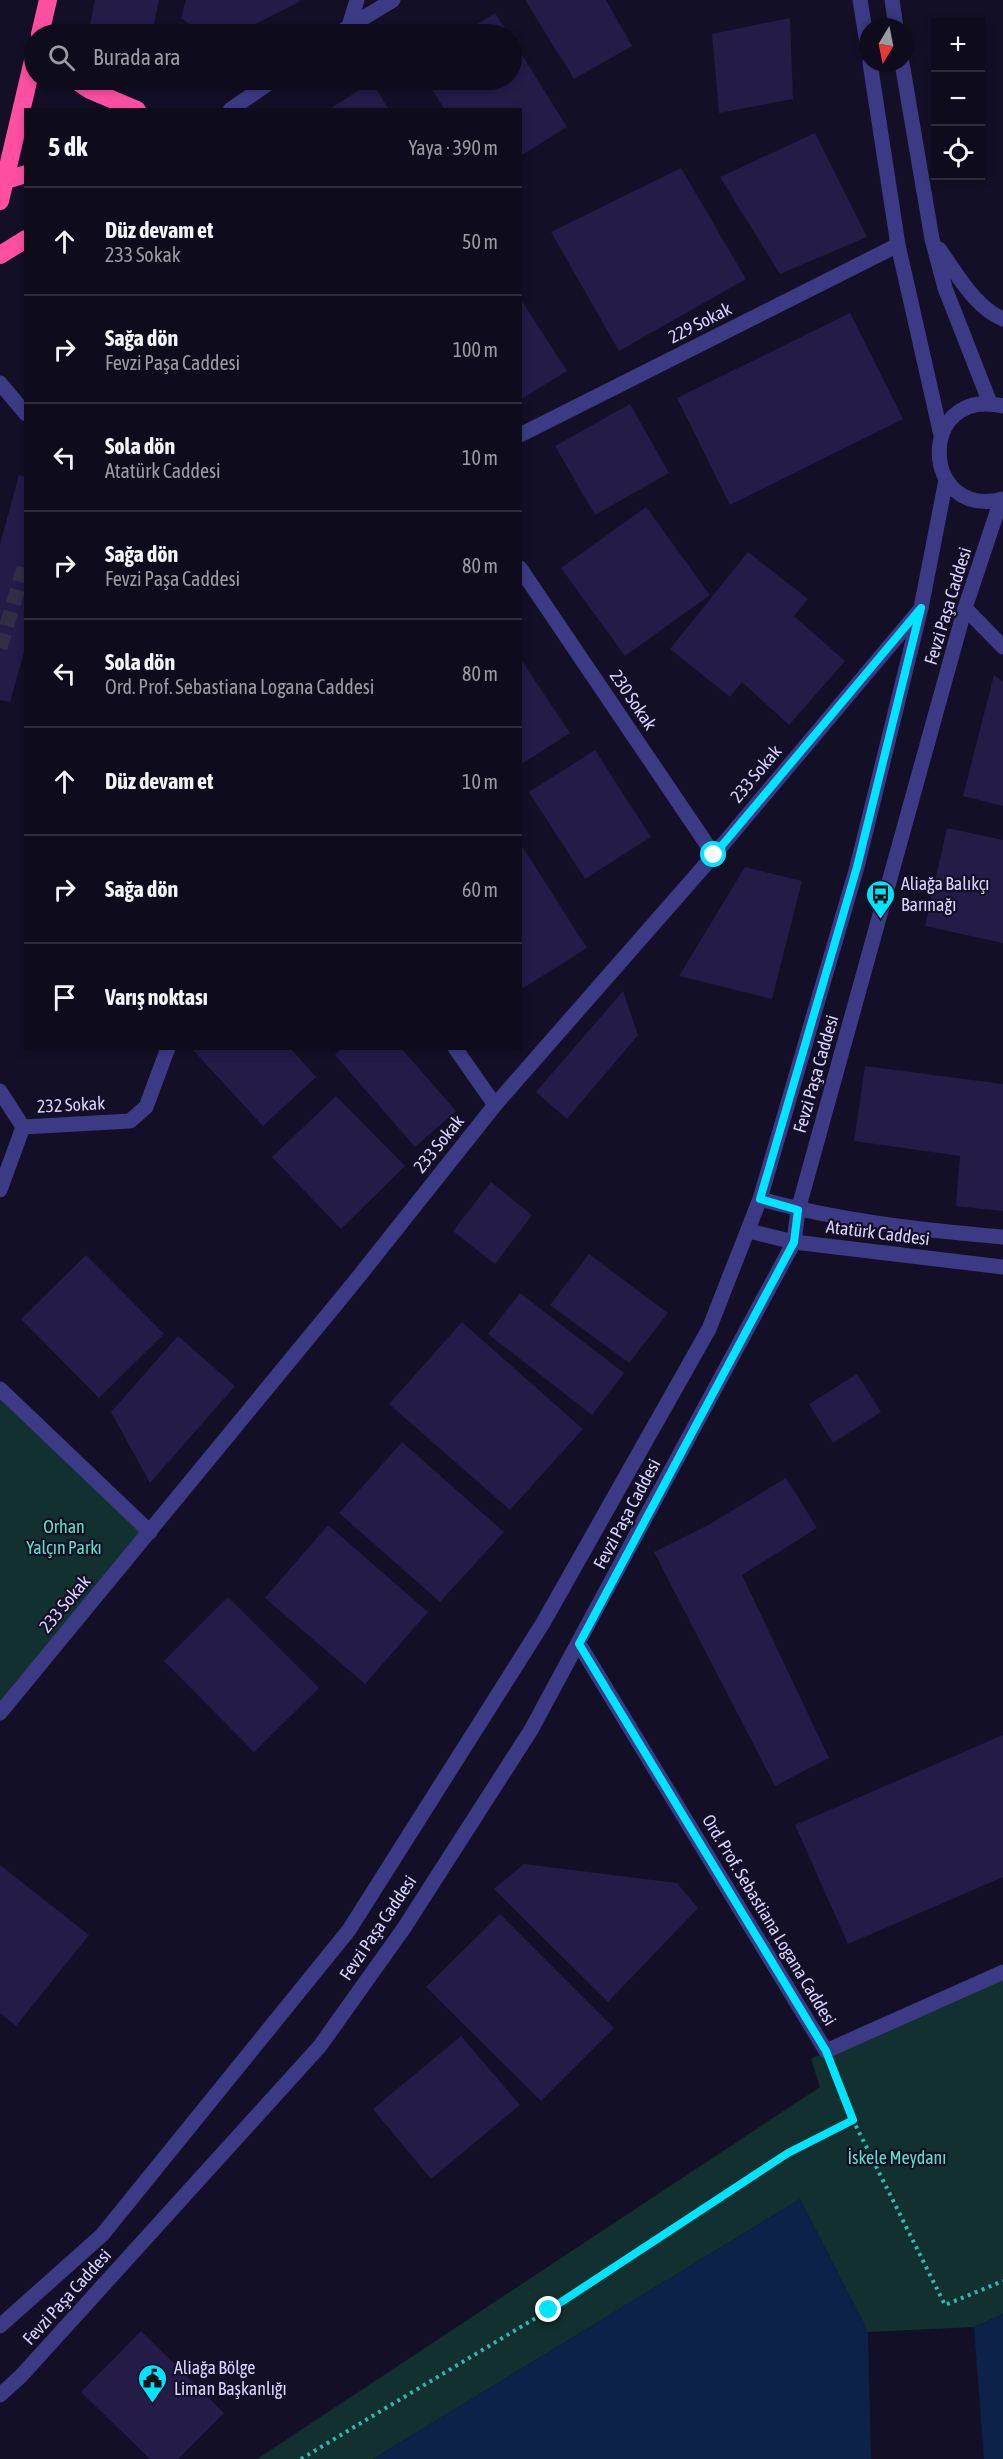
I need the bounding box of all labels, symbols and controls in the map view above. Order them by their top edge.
north arrow [859,18,913,72]
map controls [931,18,985,180]
button: + [931,18,985,72]
search box [24,24,522,90]
icon: search [45,41,78,74]
text: Burada ara [93,44,181,70]
button: − [931,72,985,126]
button: locate [931,126,985,180]
text: 5 dk [48,132,88,162]
text: Yaya · 390 m [409,136,498,159]
text: Düz devam et [105,217,213,243]
icon: ahead [48,225,81,258]
text: 50 m [462,230,498,253]
text: 233 Sokak [105,243,181,266]
street label: 229 Sokak [665,298,735,347]
text: Sağa dön [105,325,178,351]
icon: right [48,333,81,366]
text: 100 m [453,338,498,361]
text: Fevzi Paşa Caddesi [105,351,240,374]
text: Sola dön [105,433,175,459]
icon: left [48,441,81,474]
text: 10 m [462,446,498,469]
text: Atatürk Caddesi [105,459,221,482]
text: Sağa dön [105,541,178,567]
street label: Fevzi Paşa Caddesi [920,545,975,667]
icon: right [48,549,81,582]
text: 80 m [462,554,498,577]
text: Fevzi Paşa Caddesi [105,567,240,590]
text: Sola dön [105,649,175,675]
icon: left [48,657,81,690]
text: 80 m [462,662,498,685]
street label: 230 Sokak [606,666,661,734]
text: Ord. Prof. Sebastiana Logana Caddesi [105,675,374,698]
street label: 233 Sokak [726,741,786,807]
icon: ahead [48,765,81,798]
text: Düz devam et [105,768,213,794]
text: 10 m [462,770,498,793]
route start [700,841,726,867]
icon: right [48,873,81,906]
place label: Aliağa Balıkçı Barınağı [901,873,990,915]
text: Sağa dön [105,876,178,902]
text: 60 m [462,878,498,901]
bus stop icon: Aliağa Balıkçı Barınağı [864,878,896,920]
icon: arrive [48,981,81,1014]
text: Varış noktası [105,984,208,1010]
street label: Fevzi Paşa Caddesi [789,1013,842,1135]
street label: 232 Sokak [36,1092,106,1117]
street label: 233 Sokak [409,1111,468,1177]
street label: Atatürk Caddesi [825,1216,931,1249]
street label: Fevzi Paşa Caddesi [589,1455,664,1572]
park label: Orhan Yalçın Parkı [26,1516,102,1558]
street label: 233 Sokak [35,1571,95,1637]
street label: Ord. Prof. Sebastiana Logana Caddesi [698,1810,841,2029]
street label: Fevzi Paşa Caddesi [335,1871,420,1984]
park label: İskele Meydanı [848,2147,946,2168]
street label: Fevzi Paşa Caddesi [18,2244,115,2349]
route end [535,2296,561,2322]
place label: Aliağa Bölge Liman Başkanlığı [174,2357,287,2399]
public building icon: Aliağa Bölge Liman Başkanlığı [137,2362,169,2404]

